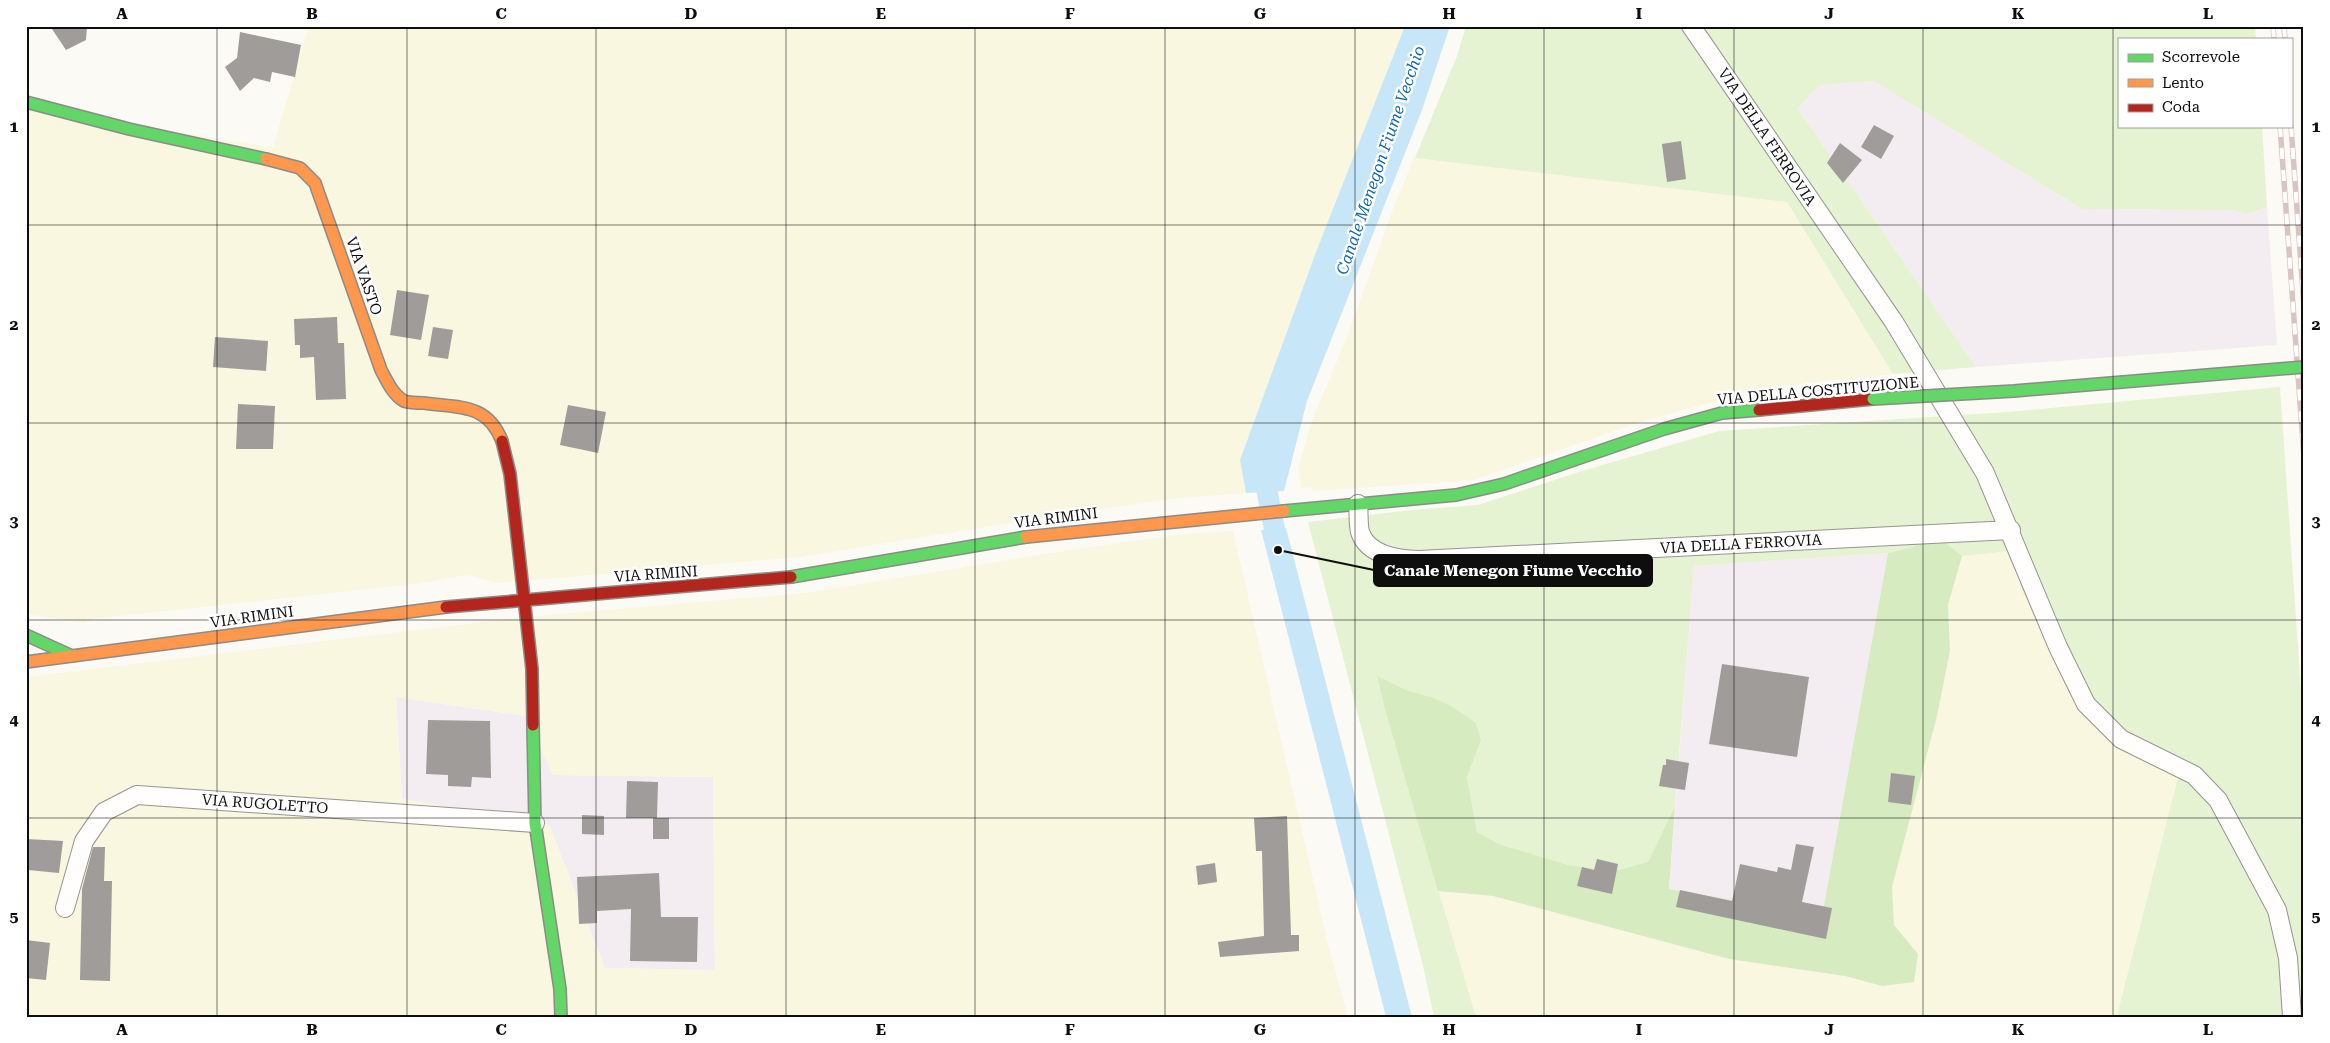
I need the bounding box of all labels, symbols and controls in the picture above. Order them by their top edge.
text: A [116,4,128,23]
text: B [306,4,318,23]
text: C [495,4,507,23]
text: D [685,4,698,23]
text: E [876,4,886,23]
text: F [1065,4,1075,23]
text: G [1254,4,1267,23]
text: H [1442,4,1456,23]
text: I [1636,4,1642,23]
text: J [1824,4,1834,23]
text: K [2012,4,2025,23]
text: L [2203,4,2213,23]
legend [2118,38,2292,128]
water label: Canale Menegon Fiume Vecchio [1332,43,1429,277]
text: Scorrevole [2162,48,2240,66]
street label: VIA DELLA FERROVIA [1714,65,1820,210]
text: Lento [2162,74,2204,92]
text: Coda [2162,98,2200,116]
text: 1 [10,117,19,136]
text: 1 [2312,117,2321,136]
street label: VIA VASTO [342,235,386,318]
text: 2 [10,315,19,334]
text: 2 [2312,315,2321,334]
street label: VIA DELLA COSTITUZIONE [1716,373,1920,409]
street label: VIA RIMINI [1013,504,1099,532]
text: 3 [10,512,19,531]
text: 3 [2312,512,2321,531]
street label: VIA DELLA FERROVIA [1660,531,1823,557]
callout: Canale Menegon Fiume Vecchio [1374,555,1652,586]
text: Canale Menegon Fiume Vecchio [1384,561,1642,580]
street label: VIA RIMINI [613,562,699,586]
street label: VIA RIMINI [209,602,295,632]
text: 4 [10,710,19,729]
text: 4 [2312,710,2321,729]
street label: VIA RUGOLETTO [201,791,329,817]
text: 5 [10,907,19,926]
text: 5 [2312,907,2321,926]
text: A [116,1020,128,1039]
text: B [306,1020,318,1039]
text: C [495,1020,507,1039]
text: D [685,1020,698,1039]
text: E [876,1020,886,1039]
text: F [1065,1020,1075,1039]
text: G [1254,1020,1267,1039]
text: H [1442,1020,1456,1039]
text: I [1636,1020,1642,1039]
text: J [1824,1020,1834,1039]
text: K [2012,1020,2025,1039]
text: L [2203,1020,2213,1039]

